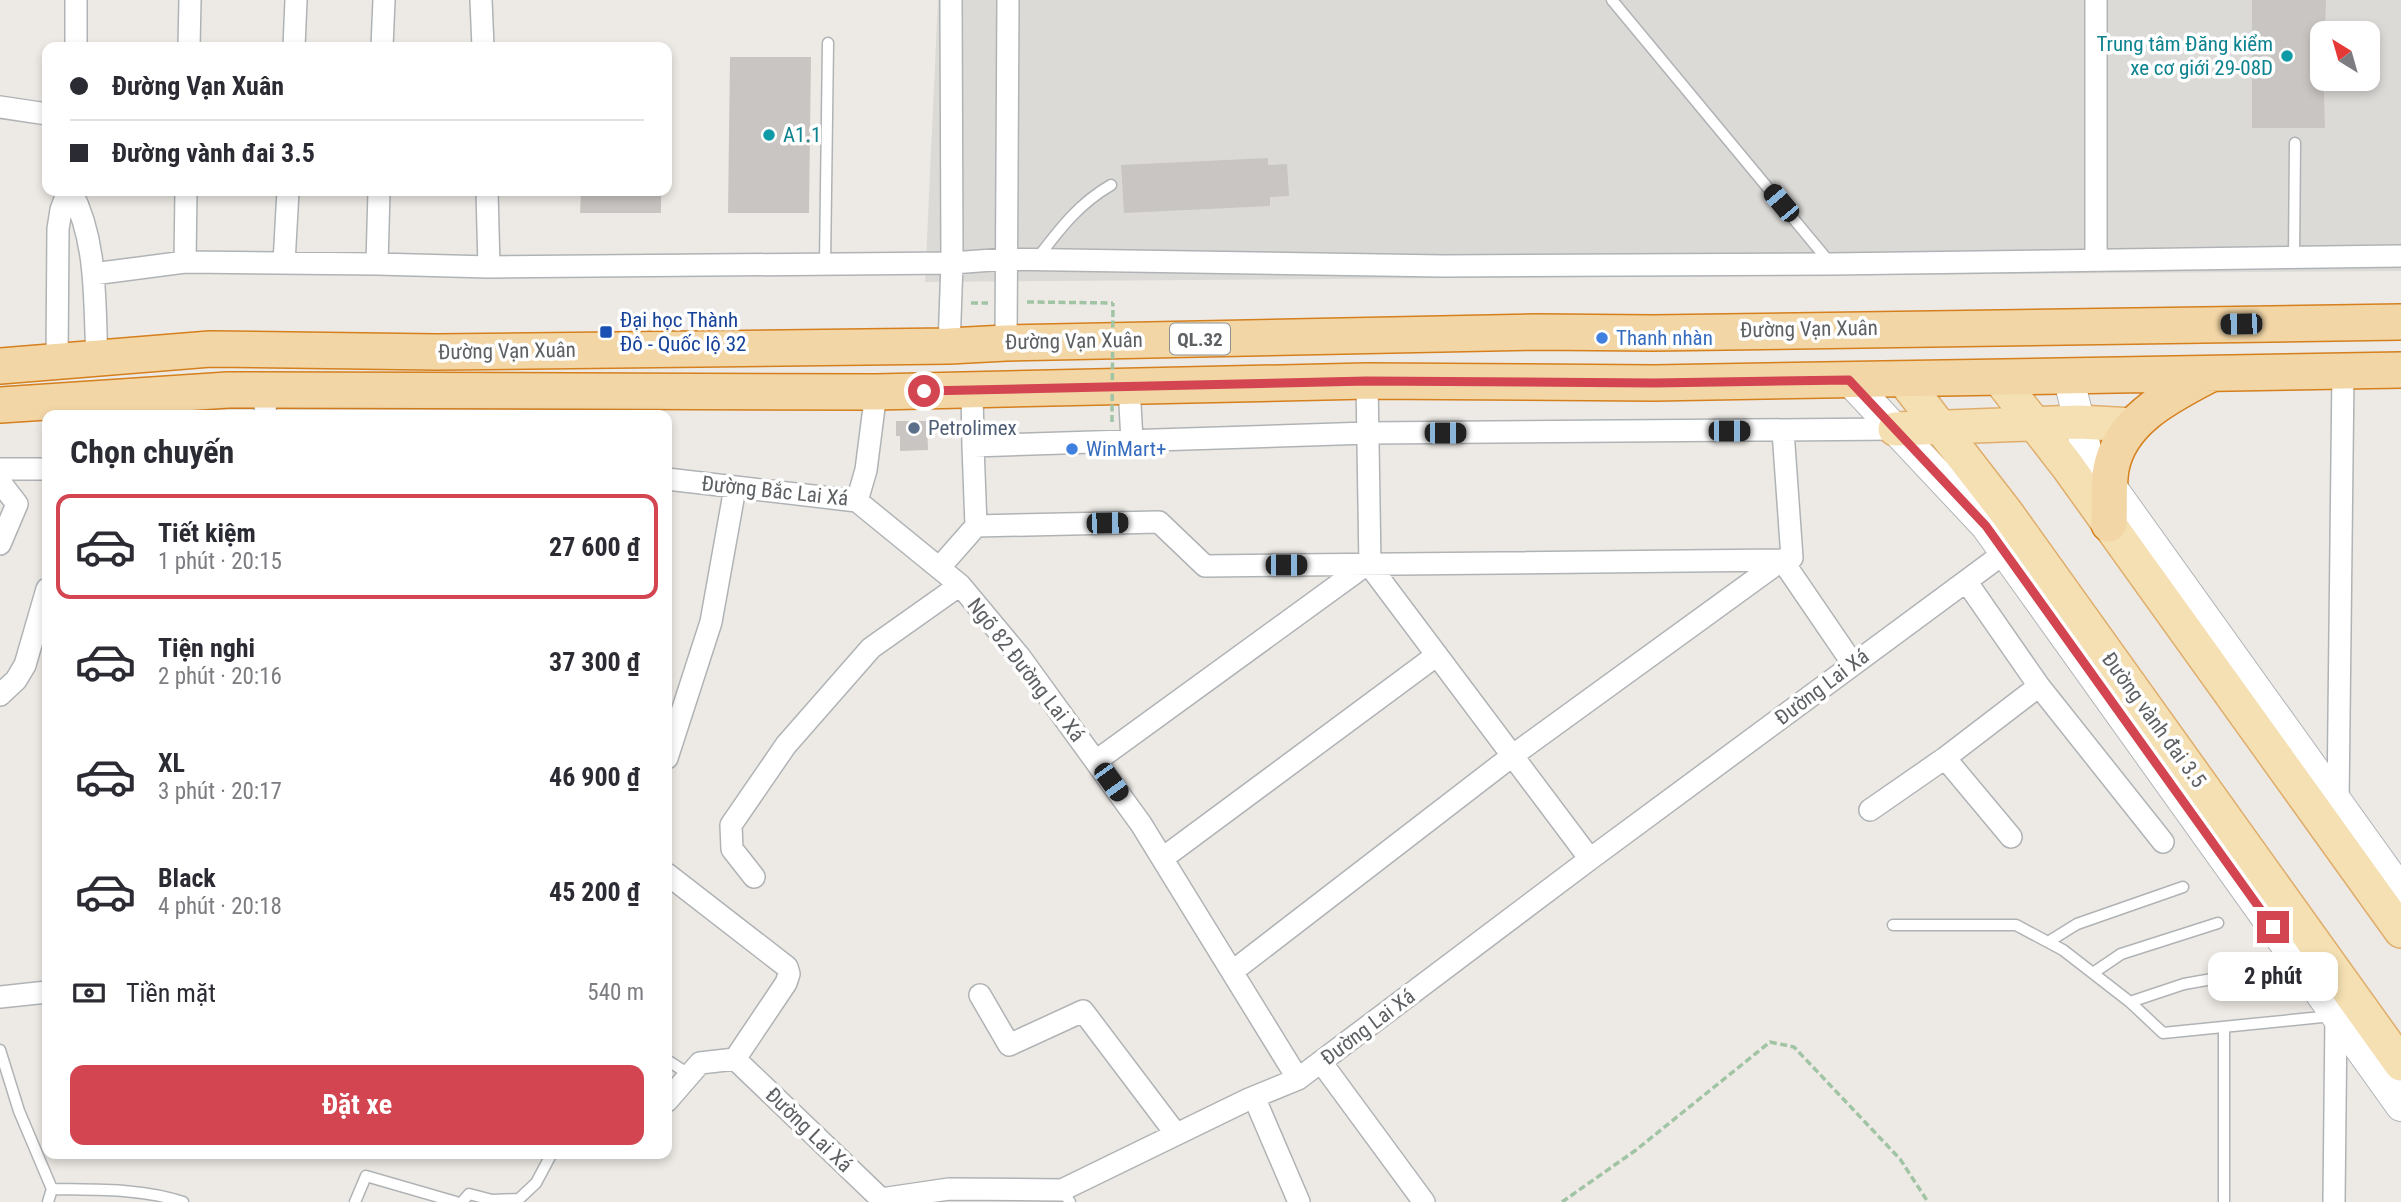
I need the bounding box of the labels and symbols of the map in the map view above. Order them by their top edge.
north arrow [2310,21,2380,91]
place label: Trung tâm Đăng kiểm xe cơ giới 29-08D [2096,32,2273,80]
marker: Trung tâm Đăng kiểm xe cơ giới 29-08D [2279,48,2295,64]
place label: A1.1 [783,123,821,147]
marker: A1.1 [761,127,777,143]
car [1760,180,1803,226]
place label: Đại học Thành Đô - Quốc lộ 32 [620,308,746,356]
car [2220,313,2263,335]
street label: Đường Vạn Xuân [1740,316,1878,342]
marker: Đại học Thành Đô - Quốc lộ 32 [598,324,614,340]
road number: QL.32 [1170,324,1230,354]
place label: Thanh nhàn [1616,326,1713,350]
street label: Đường Vạn Xuân [1005,328,1143,354]
marker: Thanh nhàn [1594,330,1610,346]
street label: Đường Vạn Xuân [438,338,576,364]
route start [908,375,940,407]
place label: Petrolimex [928,416,1017,440]
marker: Petrolimex [906,420,922,436]
car [1709,421,1751,442]
car [1425,423,1467,444]
place label: WinMart+ [1086,437,1166,461]
marker: WinMart+ [1064,441,1080,457]
street label: Đường Bắc Lai Xá [701,471,849,511]
car [1086,512,1129,534]
car [1266,555,1308,576]
street label: Ngõ 82 Đường Lai Xá [963,594,1089,746]
street label: Đường Lai Xá [1770,644,1874,730]
street label: Đường vành đai 3.5 [2097,648,2211,792]
car [1091,759,1132,805]
route end [2257,911,2289,943]
callout: 2 phút [2208,951,2338,1000]
street label: Đường Lai Xá [1316,984,1420,1070]
street label: Đường Lai Xá [761,1083,857,1177]

